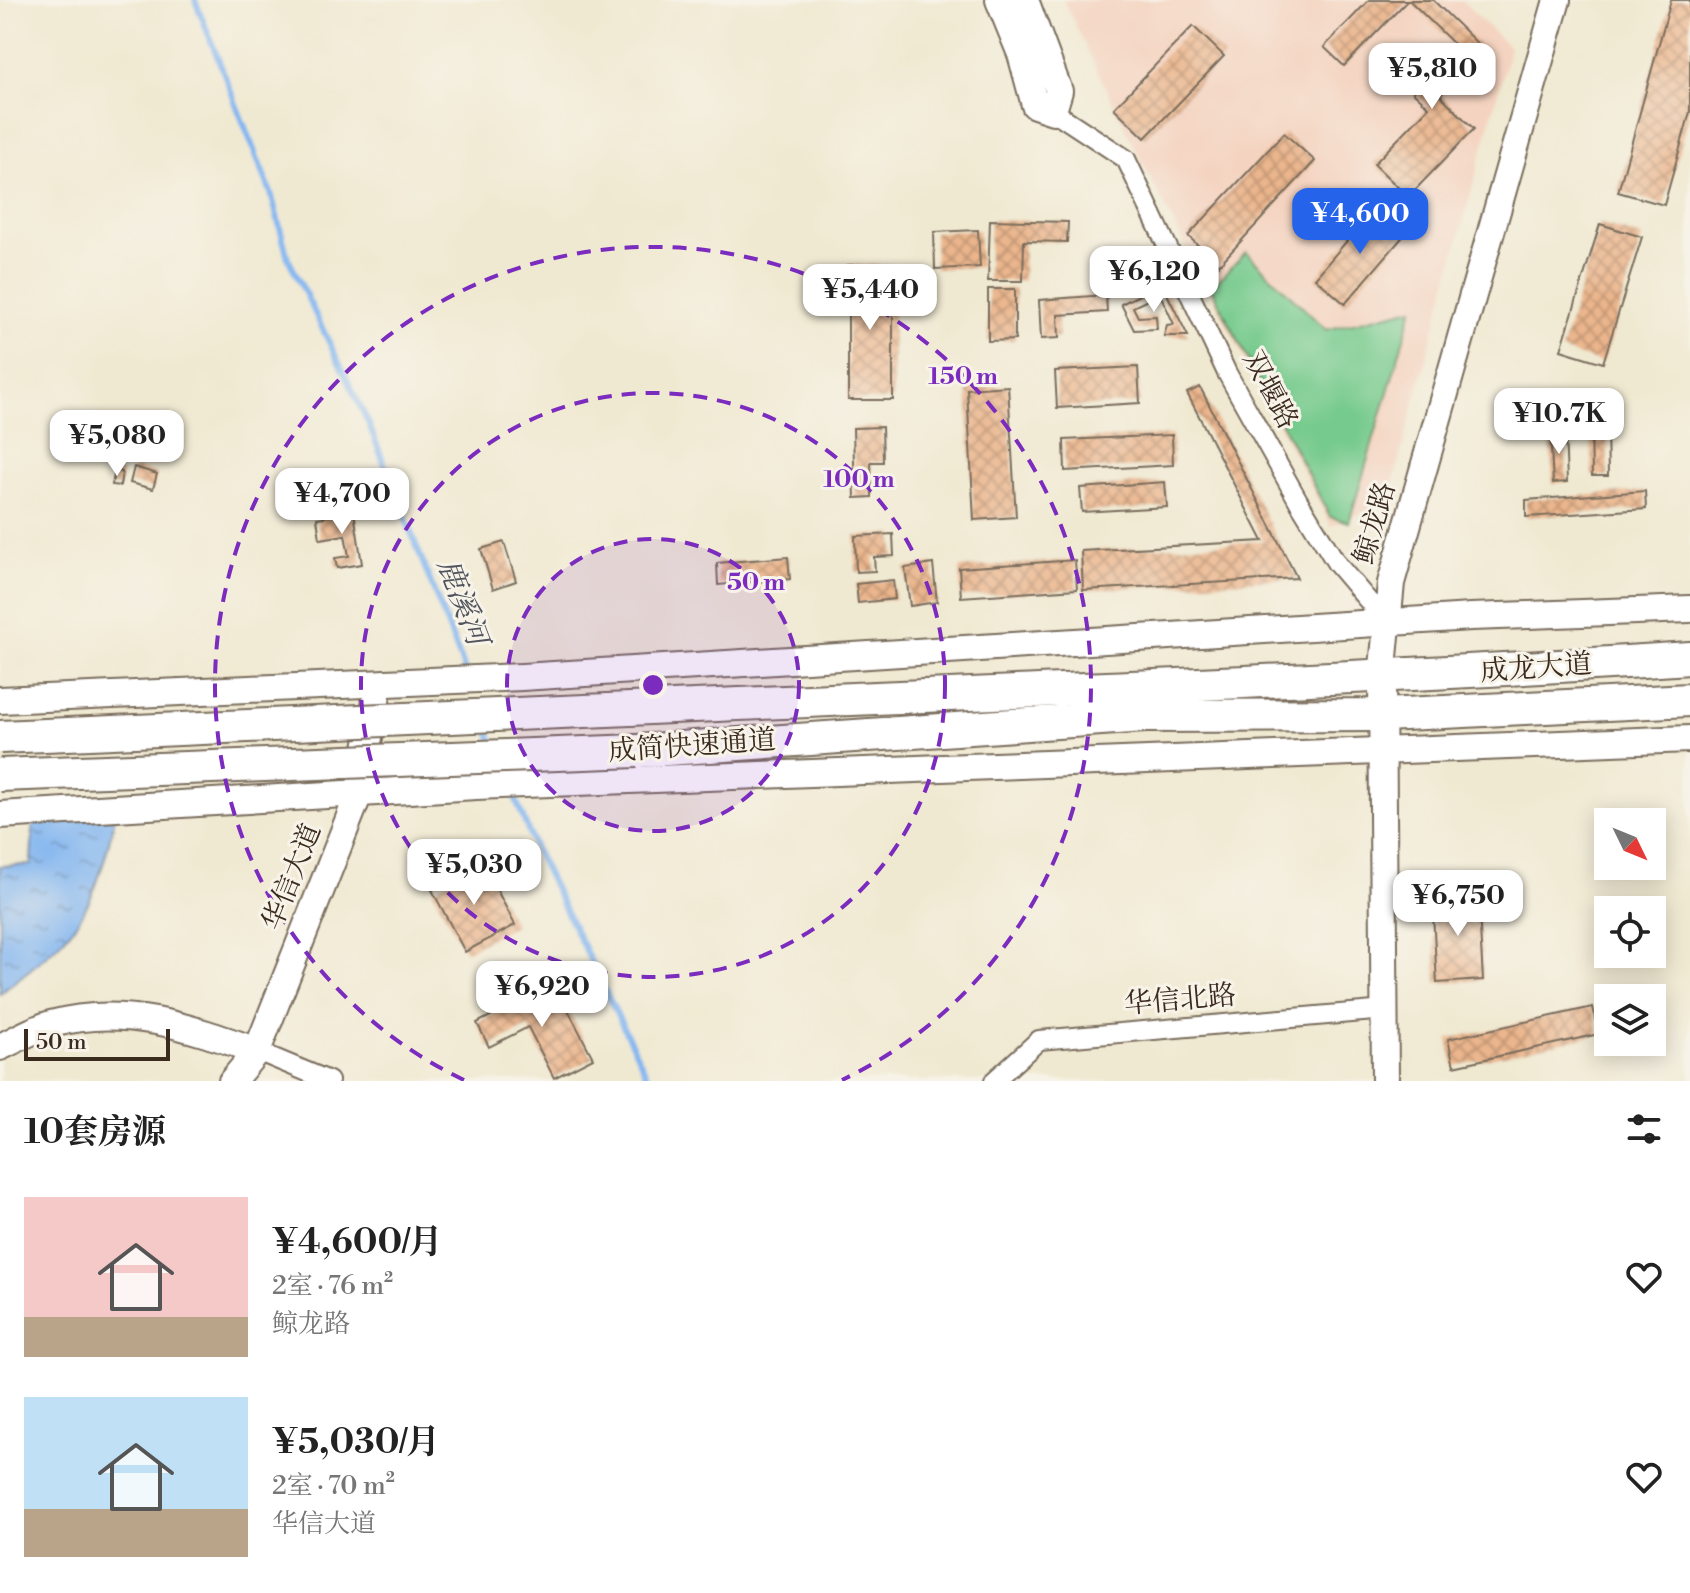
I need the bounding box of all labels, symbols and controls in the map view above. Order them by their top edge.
pin: ¥5,810 [1367,43,1497,111]
text: ¥5,810 [1387,53,1477,85]
pin: ¥4,600 [1295,188,1425,256]
text: ¥4,600 [1310,198,1410,230]
pin: ¥6,120 [1089,246,1219,314]
text: ¥6,120 [1108,256,1200,288]
pin: ¥5,440 [805,264,935,332]
text: ¥5,440 [821,274,919,306]
street label: 双堰路 [1235,345,1305,435]
text: 150 m [928,362,998,392]
pin: ¥10.7K [1494,388,1624,456]
text: ¥10.7K [1512,398,1606,430]
pin: ¥5,080 [52,410,182,478]
text: ¥5,080 [68,420,166,452]
text: 100 m [823,465,895,495]
pin: ¥4,700 [277,468,407,536]
text: ¥4,700 [293,478,391,510]
street label: 鲸龙路 [1347,478,1403,568]
water label: 鹿溪河 [428,553,498,655]
text: 50 m [727,568,785,598]
street label: 成龙大道 [1479,647,1593,689]
centre of rings [639,671,667,699]
street label: 成简快速通道 [607,723,777,769]
north arrow [1594,808,1666,880]
map controls [1594,808,1666,1056]
street label: 华信大道 [255,819,329,935]
pin: ¥5,030 [409,839,539,907]
text: ¥5,030 [425,849,523,881]
pin: ¥6,750 [1393,870,1523,938]
text: ¥6,750 [1411,880,1505,912]
button: locate [1594,896,1666,968]
pin: ¥6,920 [477,961,607,1029]
text: ¥6,920 [494,971,590,1003]
street label: 华信北路 [1123,978,1237,1022]
button: layers [1594,984,1666,1056]
scale bar [24,1025,170,1061]
text: 50 m [36,1029,87,1056]
icon: filters [1622,1107,1666,1151]
text: 10套房源 [24,1112,166,1154]
text: ¥4,600/月 [272,1222,443,1264]
icon: home [88,1229,184,1325]
icon: heart [1622,1255,1666,1299]
text: 2室 · 76 m² [272,1270,393,1302]
text: 鲸龙路 [272,1308,350,1340]
text: ¥5,030/月 [272,1422,440,1464]
icon: home [88,1429,184,1525]
icon: heart [1622,1455,1666,1499]
text: 2室 · 70 m² [272,1470,395,1502]
text: 华信大道 [272,1508,376,1540]

